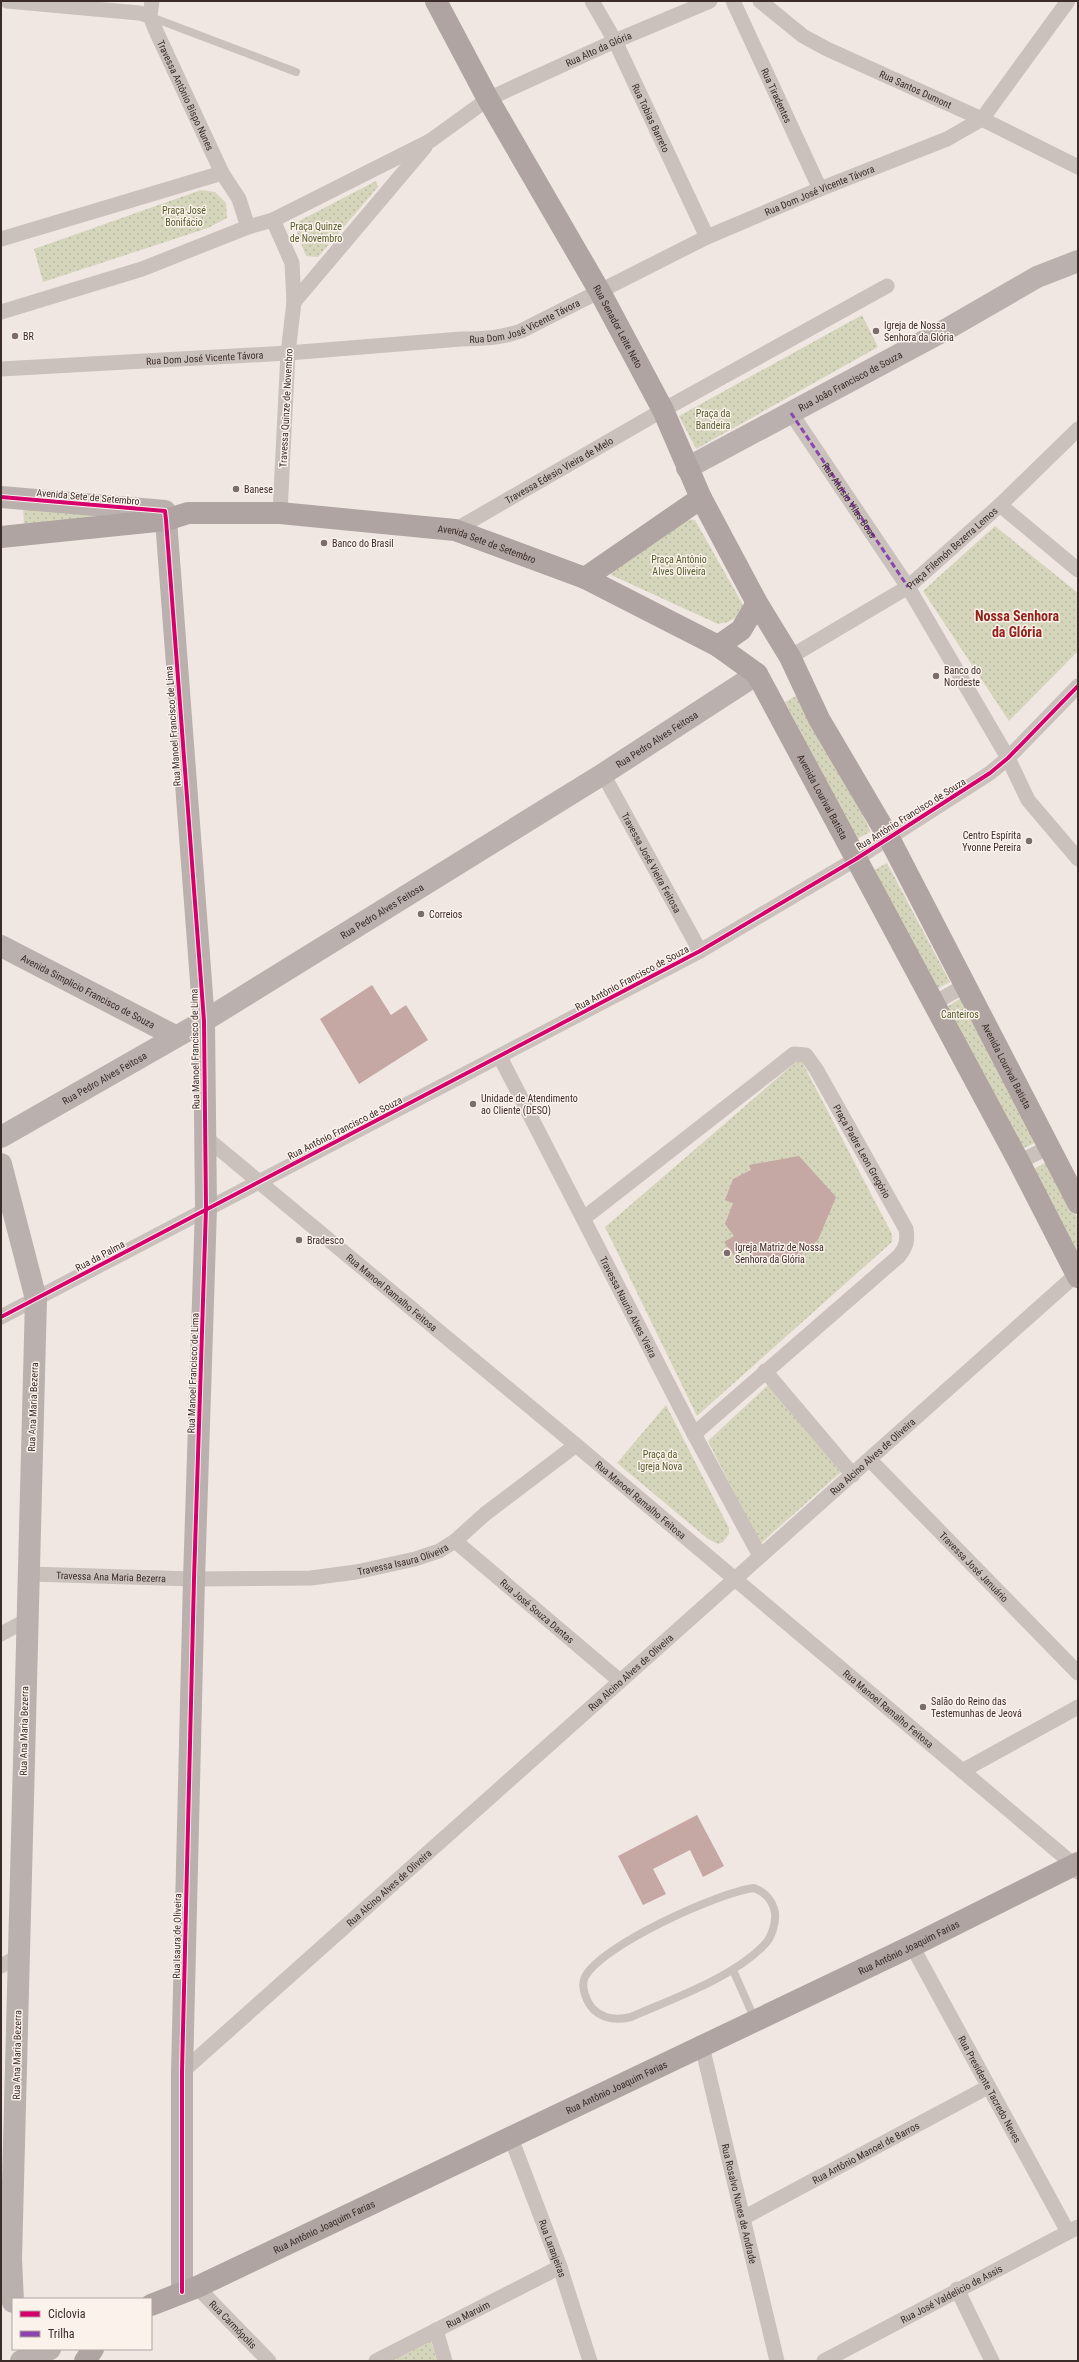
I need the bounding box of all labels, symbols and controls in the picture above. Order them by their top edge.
street label: Rua Alto da Glória [564,29,633,68]
street label: Travessa Antônio Bispo Nunes [155,38,216,152]
street label: Rua Tiradentes [759,66,794,125]
street label: Rua Santos Dumont [878,68,953,110]
street label: Rua Tobias Barreto [630,82,672,154]
street label: Rua Dom José Vicente Távora [763,163,876,217]
park label: Praça José Bonifácio [162,205,206,228]
park label: Praça Quinze de Novembro [290,221,342,244]
street label: Rua Senador Leite Neto [592,283,645,370]
street label: Rua Dom José Vicente Távora [469,297,582,344]
place label: Igreja de Nossa Senhora da Glória [884,320,954,343]
marker: Igreja de Nossa Senhora da Glória [871,326,881,336]
marker: BR [10,331,20,341]
place label: BR [23,331,34,342]
street label: Travessa Quinze de Novembro [277,348,295,468]
street label: Rua João Francisco de Souza [796,348,904,413]
street label: Rua Dom José Vicente Távora [146,349,264,366]
park label: Praça da Bandeira [696,408,731,431]
street label: Travessa Edesio Vieira de Melo [503,435,615,505]
street label: Rua Aluisio Vilas Boas [820,460,879,540]
marker: Banese [231,484,241,494]
place label: Banese [244,484,273,495]
street label: Avenida Sete de Setembro [36,487,140,507]
street label: Praça Filemón Bezerra Lemos [904,504,1000,591]
street label: Avenida Sete de Setembro [437,523,538,565]
marker: Banco do Brasil [319,538,329,548]
place label: Banco do Brasil [332,538,394,549]
park label: Praça Antônio Alves Oliveira [651,554,707,577]
district label: Nossa Senhora da Glória [975,608,1059,640]
street label: Rua Manoel Francisco de Lima [163,665,183,787]
place label: Banco do Nordeste [944,665,981,688]
marker: Banco do Nordeste [931,671,941,681]
street label: Rua Pedro Alves Feitosa [614,708,700,770]
street label: Avenida Lourival Batista [796,752,850,841]
street label: Rua Antônio Francisco de Souza [854,776,968,852]
street label: Travessa José Vieira Feitosa [620,810,684,915]
place label: Centro Espírita Yvonne Pereira [962,830,1021,853]
marker: Centro Espírita Yvonne Pereira [1024,836,1034,846]
street label: Rua Pedro Alves Feitosa [338,881,426,941]
marker: Correios [416,909,426,919]
place label: Correios [429,909,463,920]
street label: Rua Antônio Francisco de Souza [573,943,691,1013]
street label: Avenida Simplicio Francisco de Souza [19,952,157,1030]
street label: Rua Manoel Francisco de Lima [188,988,202,1109]
park label: Canteiros [941,1009,979,1020]
street label: Avenida Lourival Batista [980,1021,1034,1111]
street label: Rua Pedro Alves Feitosa [60,1049,149,1106]
place label: Unidade de Atendimento ao Cliente (DESO) [481,1093,578,1117]
street label: Rua Antônio Francisco de Souza [286,1094,404,1162]
marker: Unidade de Atendimento ao Cliente (DESO) [468,1099,478,1109]
street label: Praça Padre Leon Gregório [832,1102,893,1200]
marker: Bradesco [294,1235,304,1245]
place label: Bradesco [307,1235,344,1246]
street label: Rua da Palma [74,1238,127,1274]
place label: Igreja Matriz de Nossa Senhora da Glória [735,1242,824,1265]
marker: Igreja Matriz de Nossa Senhora da Glória [722,1248,732,1258]
street label: Rua Manoel Ramalho Feitosa [344,1251,440,1333]
street label: Travessa Naurio Alves Vieira [598,1254,659,1360]
street label: Rua Manoel Francisco de Lima [185,1312,201,1433]
street label: Rua Ana Maria Bezerra [26,1362,40,1452]
street label: Rua Alcino Alves de Oliveira [828,1416,917,1497]
park label: Praça da Igreja Nova [638,1449,682,1472]
street label: Rua Manoel Ramalho Feitosa [593,1459,688,1541]
street label: Travessa José Januário [938,1529,1011,1604]
street label: Travessa Isaura Oliveira [356,1541,450,1577]
street label: Travessa Ana Maria Bezerra [56,1569,166,1584]
street label: Rua José Souza Dantas [498,1577,577,1645]
street label: Rua Alcino Alves de Oliveira [586,1631,675,1713]
street label: Rua Manoel Ramalho Feitosa [841,1667,936,1750]
street label: Rua Ana Maria Bezerra [18,1686,30,1776]
place label: Salão do Reino das Testemunhas de Jeová [931,1696,1022,1719]
marker: Salão do Reino das Testemunhas de Jeová [918,1702,928,1712]
street label: Rua Alcino Alves de Oliveira [344,1847,433,1928]
street label: Rua Isaura de Oliveira [171,1893,183,1979]
street label: Rua Antônio Joaquim Farias [856,1918,961,1976]
street label: Rua Ana Maria Bezerra [11,2010,23,2100]
street label: Rua Presidente Tacredo Neves [957,2034,1024,2145]
street label: Rua Antônio Joaquim Farias [564,2058,669,2116]
street label: Rua Antônio Manoel de Barros [810,2119,921,2186]
street label: Rua Rosalvo Nunes de Andrade [720,2142,759,2265]
street label: Rua Antônio Joaquim Farias [271,2197,377,2255]
street label: Rua Laranjeiras [537,2218,569,2279]
street label: Rua José Valdelicio de Assis [899,2262,1004,2325]
legend [12,2298,152,2350]
street label: Rua Carmópolis [208,2298,259,2351]
street label: Rua Maruim [444,2298,491,2330]
text: Ciclovia [48,2307,86,2321]
text: Trilha [48,2327,75,2341]

